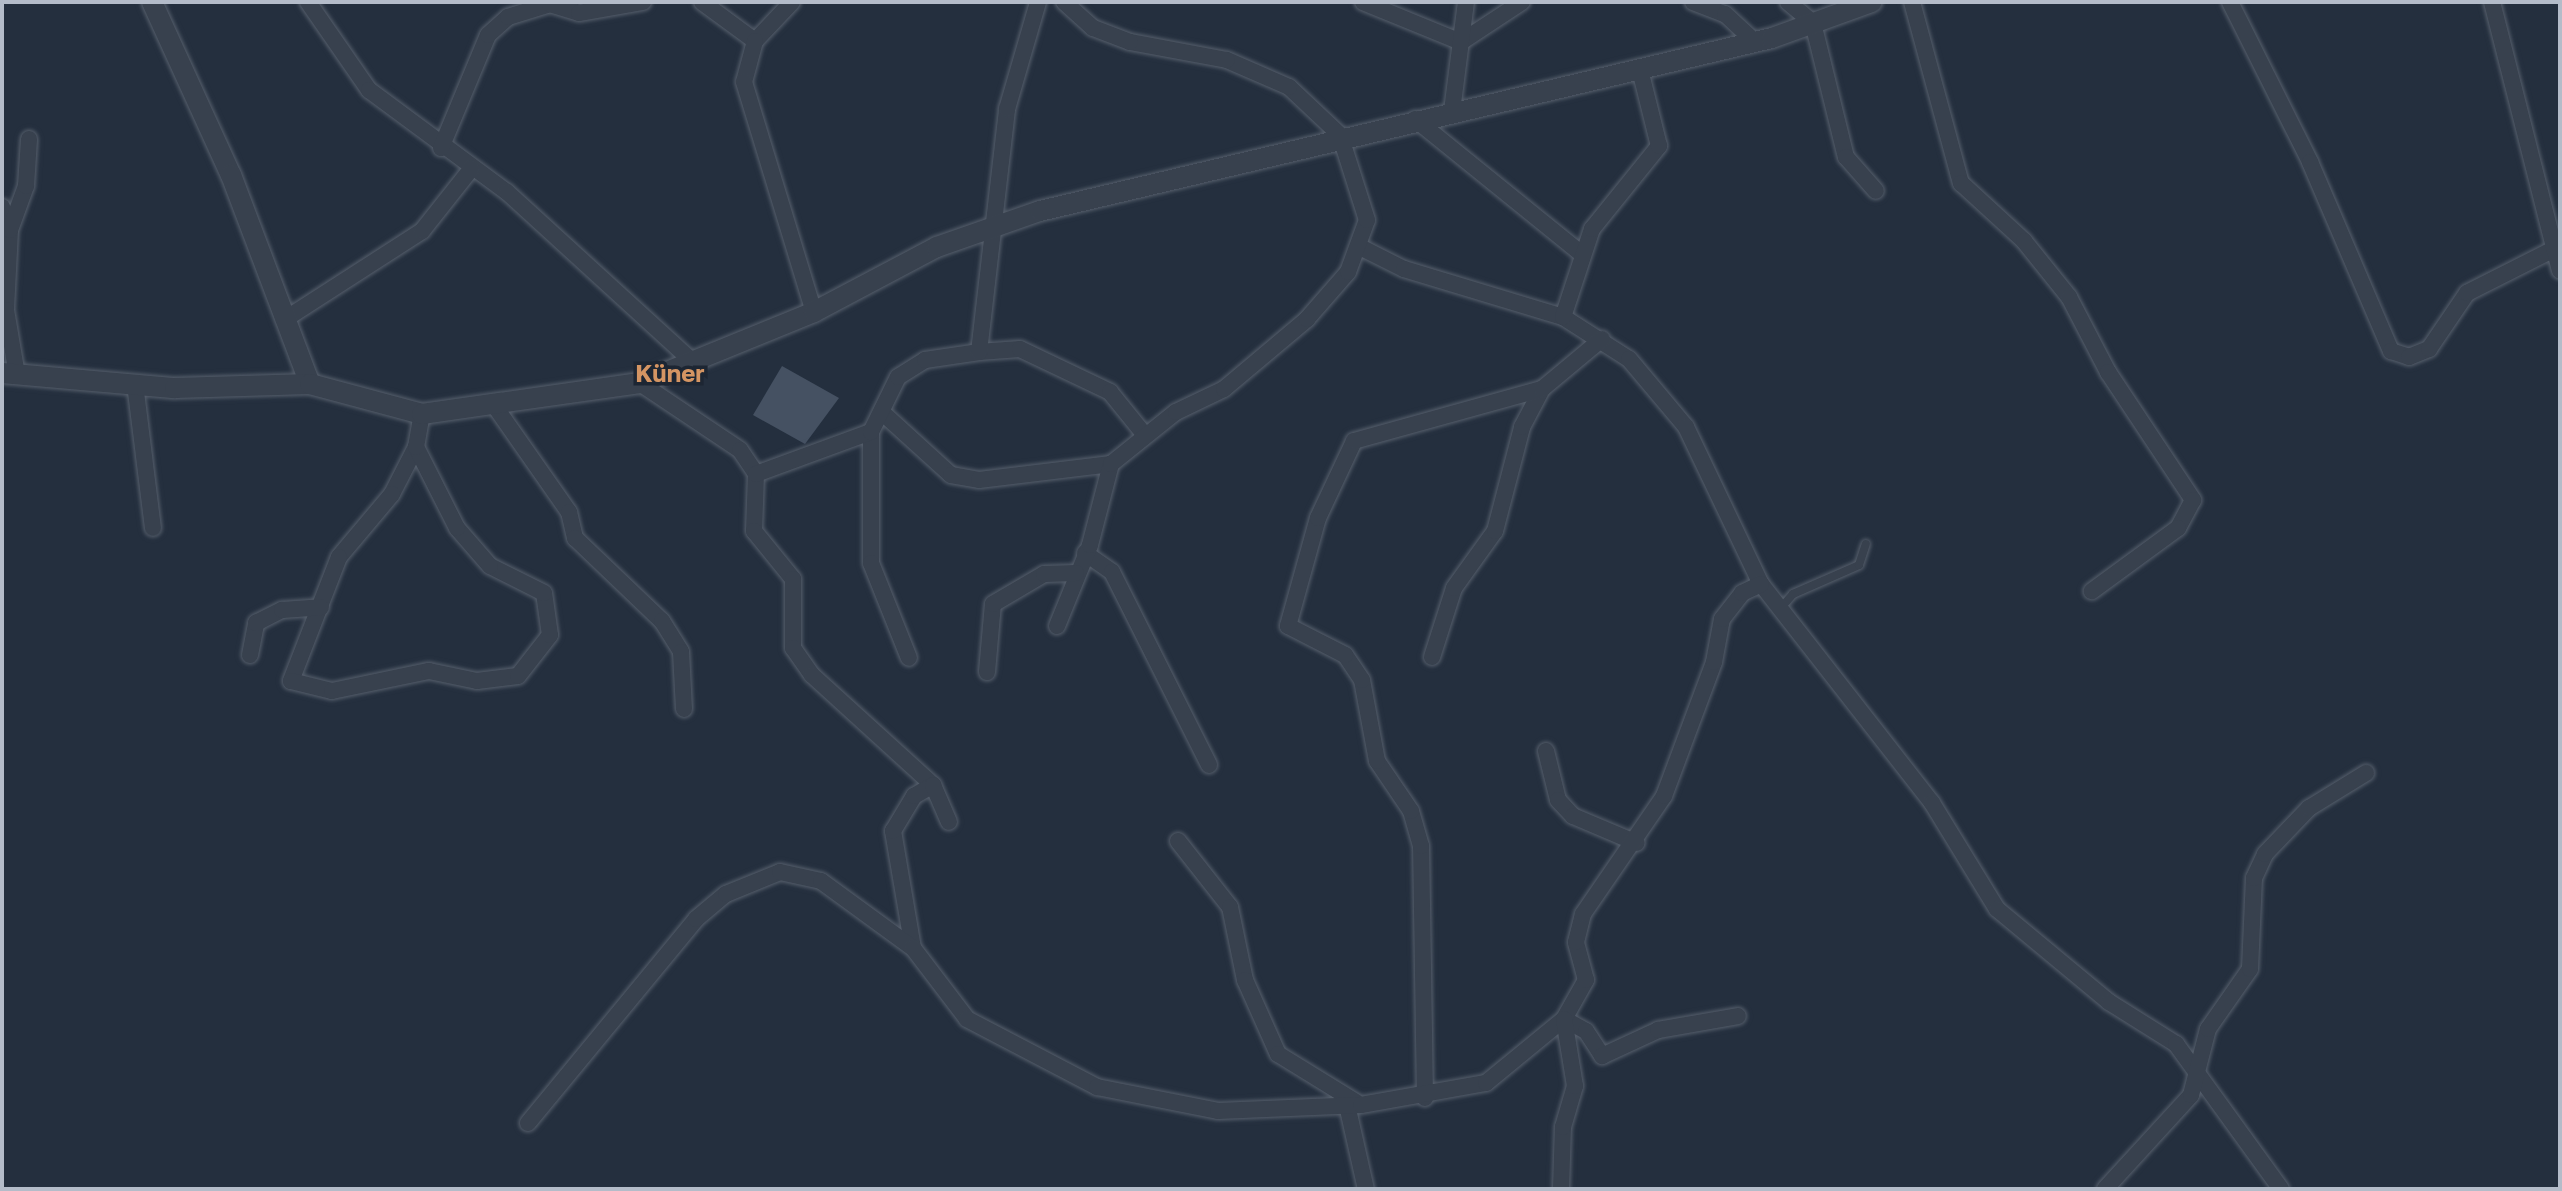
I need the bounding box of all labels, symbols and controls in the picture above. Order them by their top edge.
district label: Küner [635,359,705,387]

